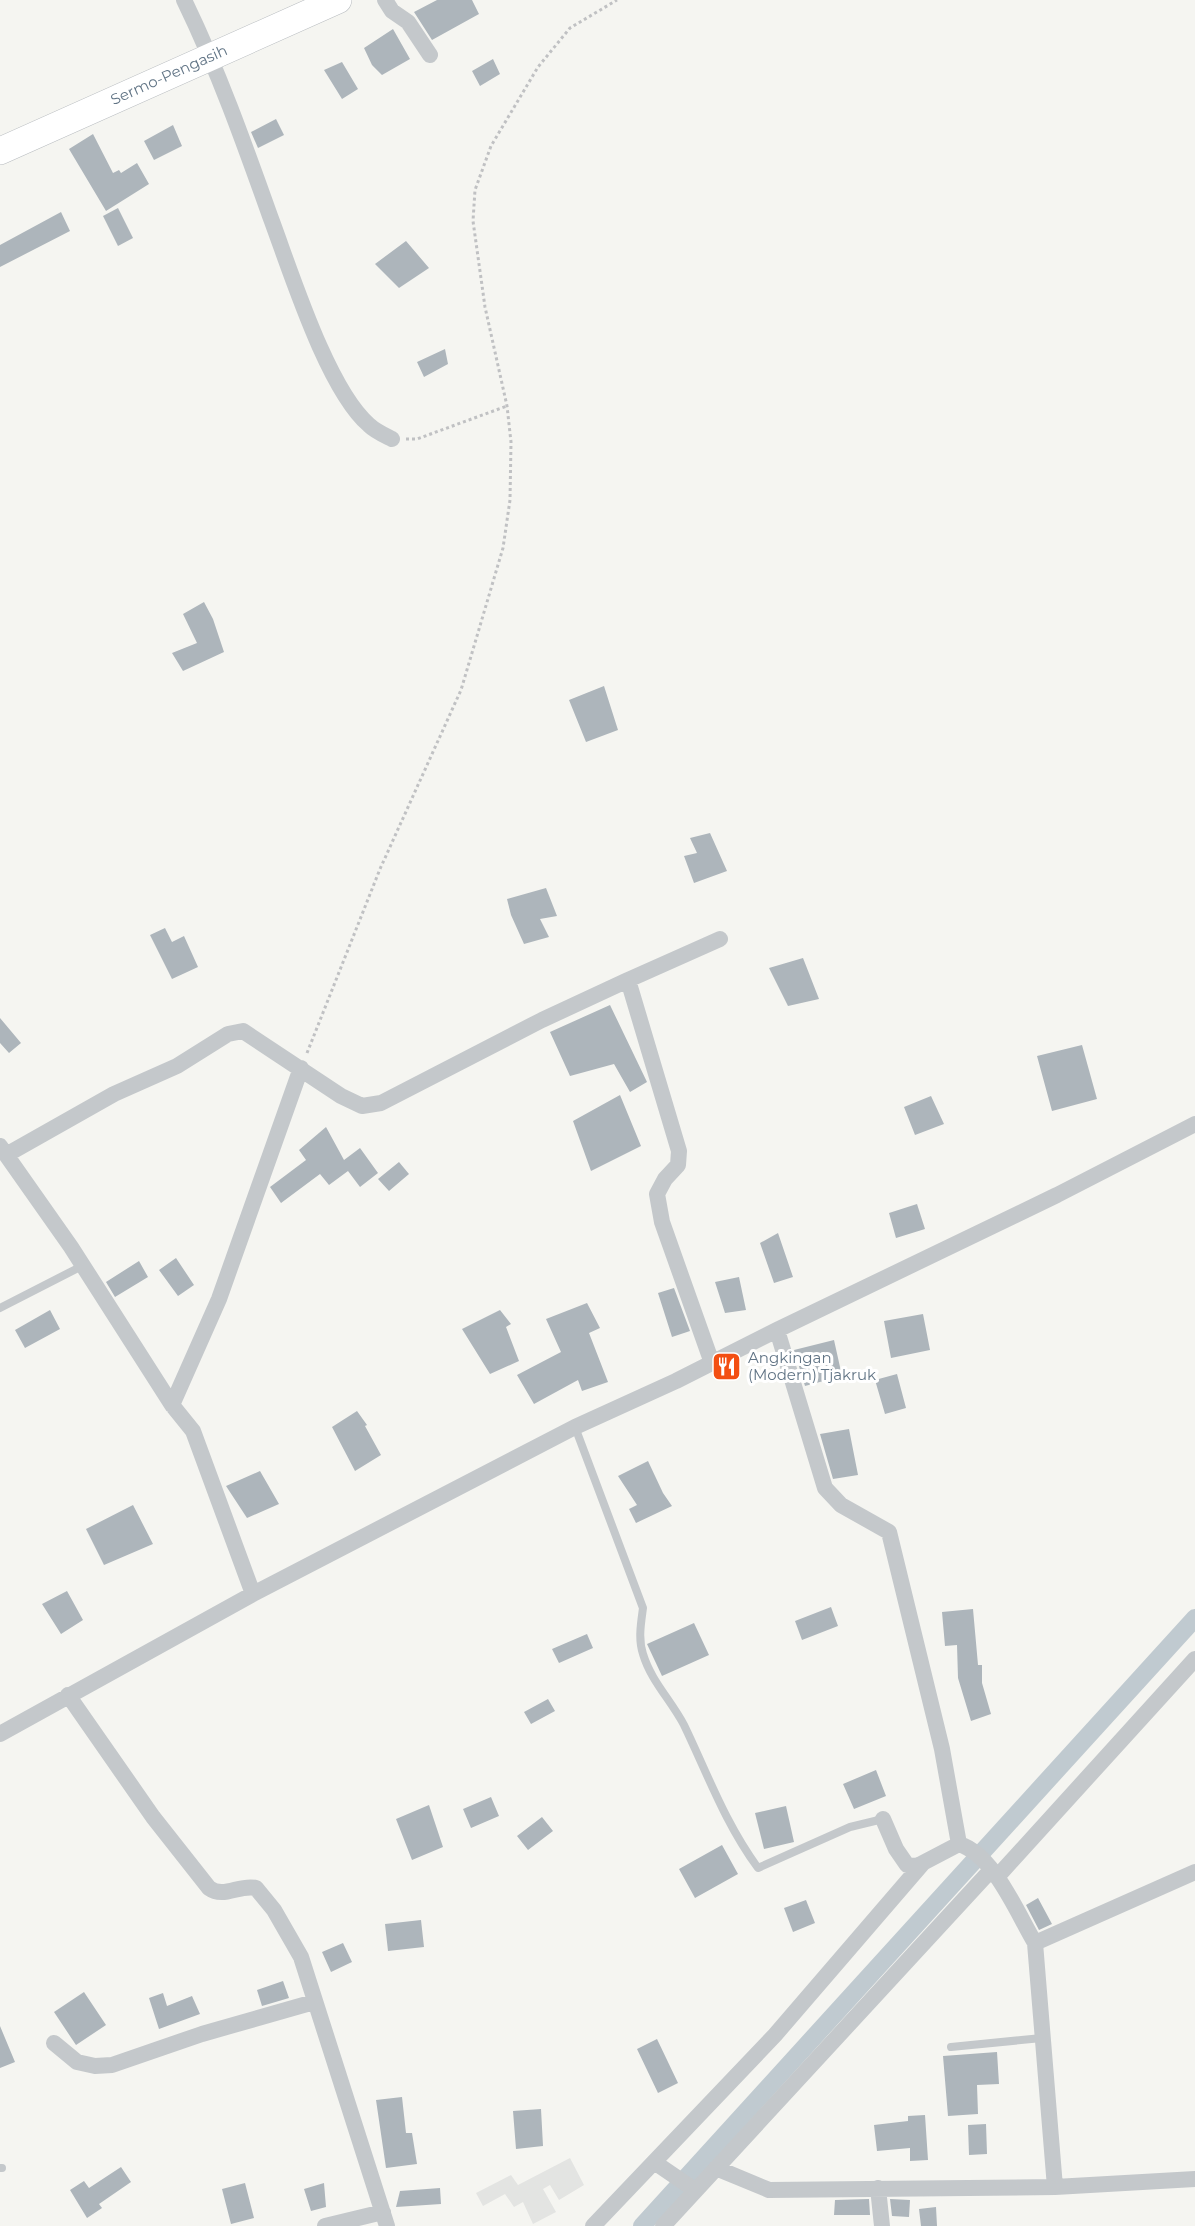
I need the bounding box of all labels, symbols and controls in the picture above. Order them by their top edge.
street label: Sermo-Pengasih [107,40,230,109]
place label: Angkingan (Modern) Tjakruk [748,1348,876,1384]
restaurant icon: Angkingan (Modern) Tjakruk [711,1351,743,1383]

